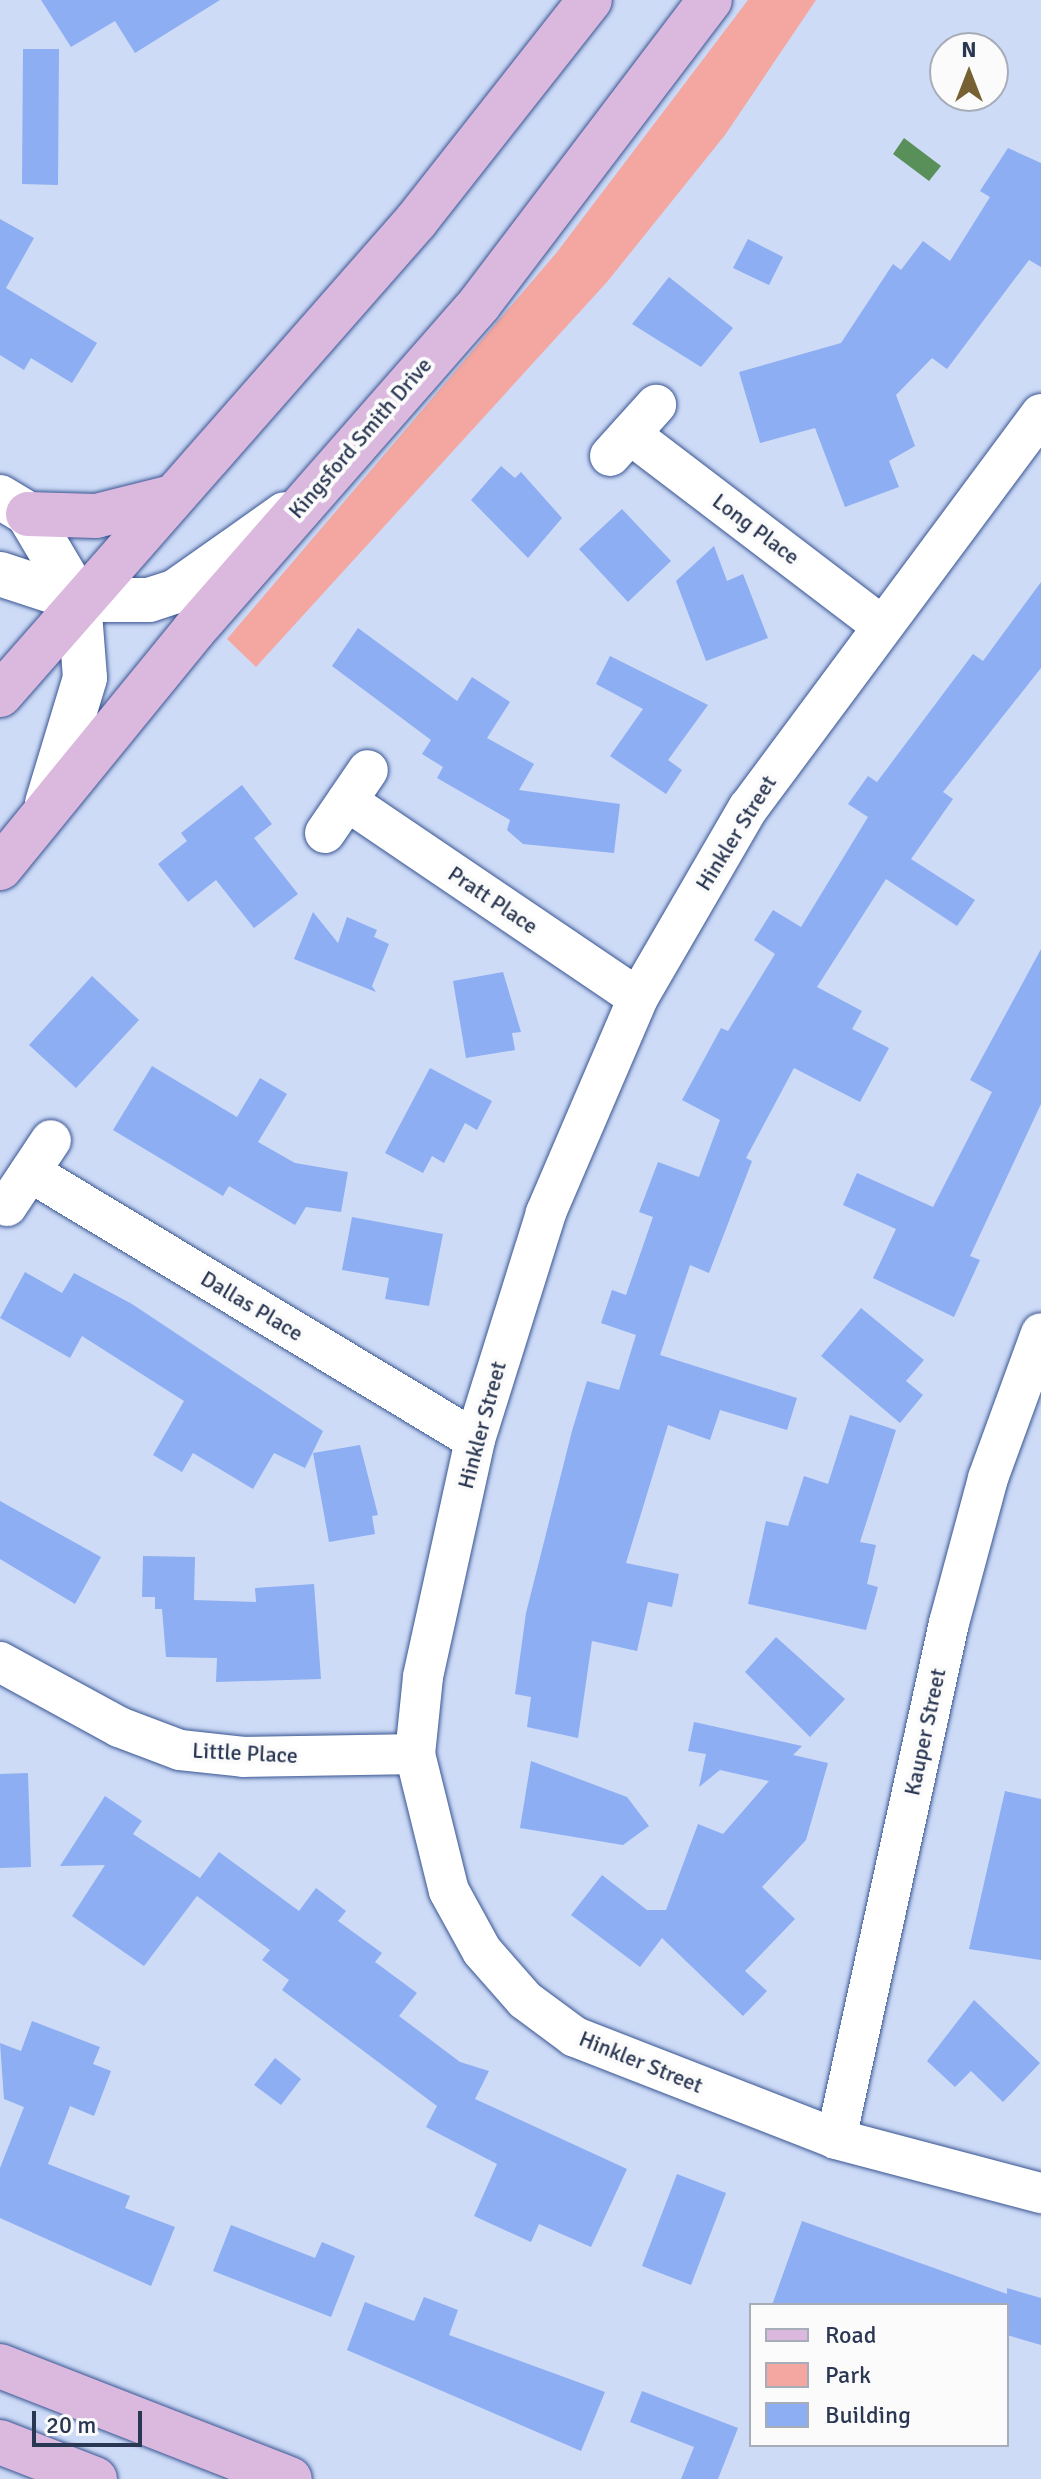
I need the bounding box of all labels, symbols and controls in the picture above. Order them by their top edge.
north arrow [929,32,1009,112]
text: N [961,36,977,63]
street label: Kingsford Smith Drive [283,352,437,524]
street label: Long Place [707,488,805,570]
street label: Hinkler Street [690,770,782,896]
street label: Pratt Place [443,860,543,940]
street label: Dallas Place [196,1265,308,1347]
street label: Hinkler Street [452,1358,512,1492]
street label: Kauper Street [899,1666,951,1798]
street label: Little Place [192,1737,298,1769]
street label: Hinkler Street [575,2025,707,2099]
legend [749,2303,1009,2447]
text: Road [825,2320,876,2350]
text: Park [825,2360,871,2390]
scale bar [36,2395,146,2445]
text: Building [825,2400,911,2430]
text: 20 m [46,2410,96,2440]

